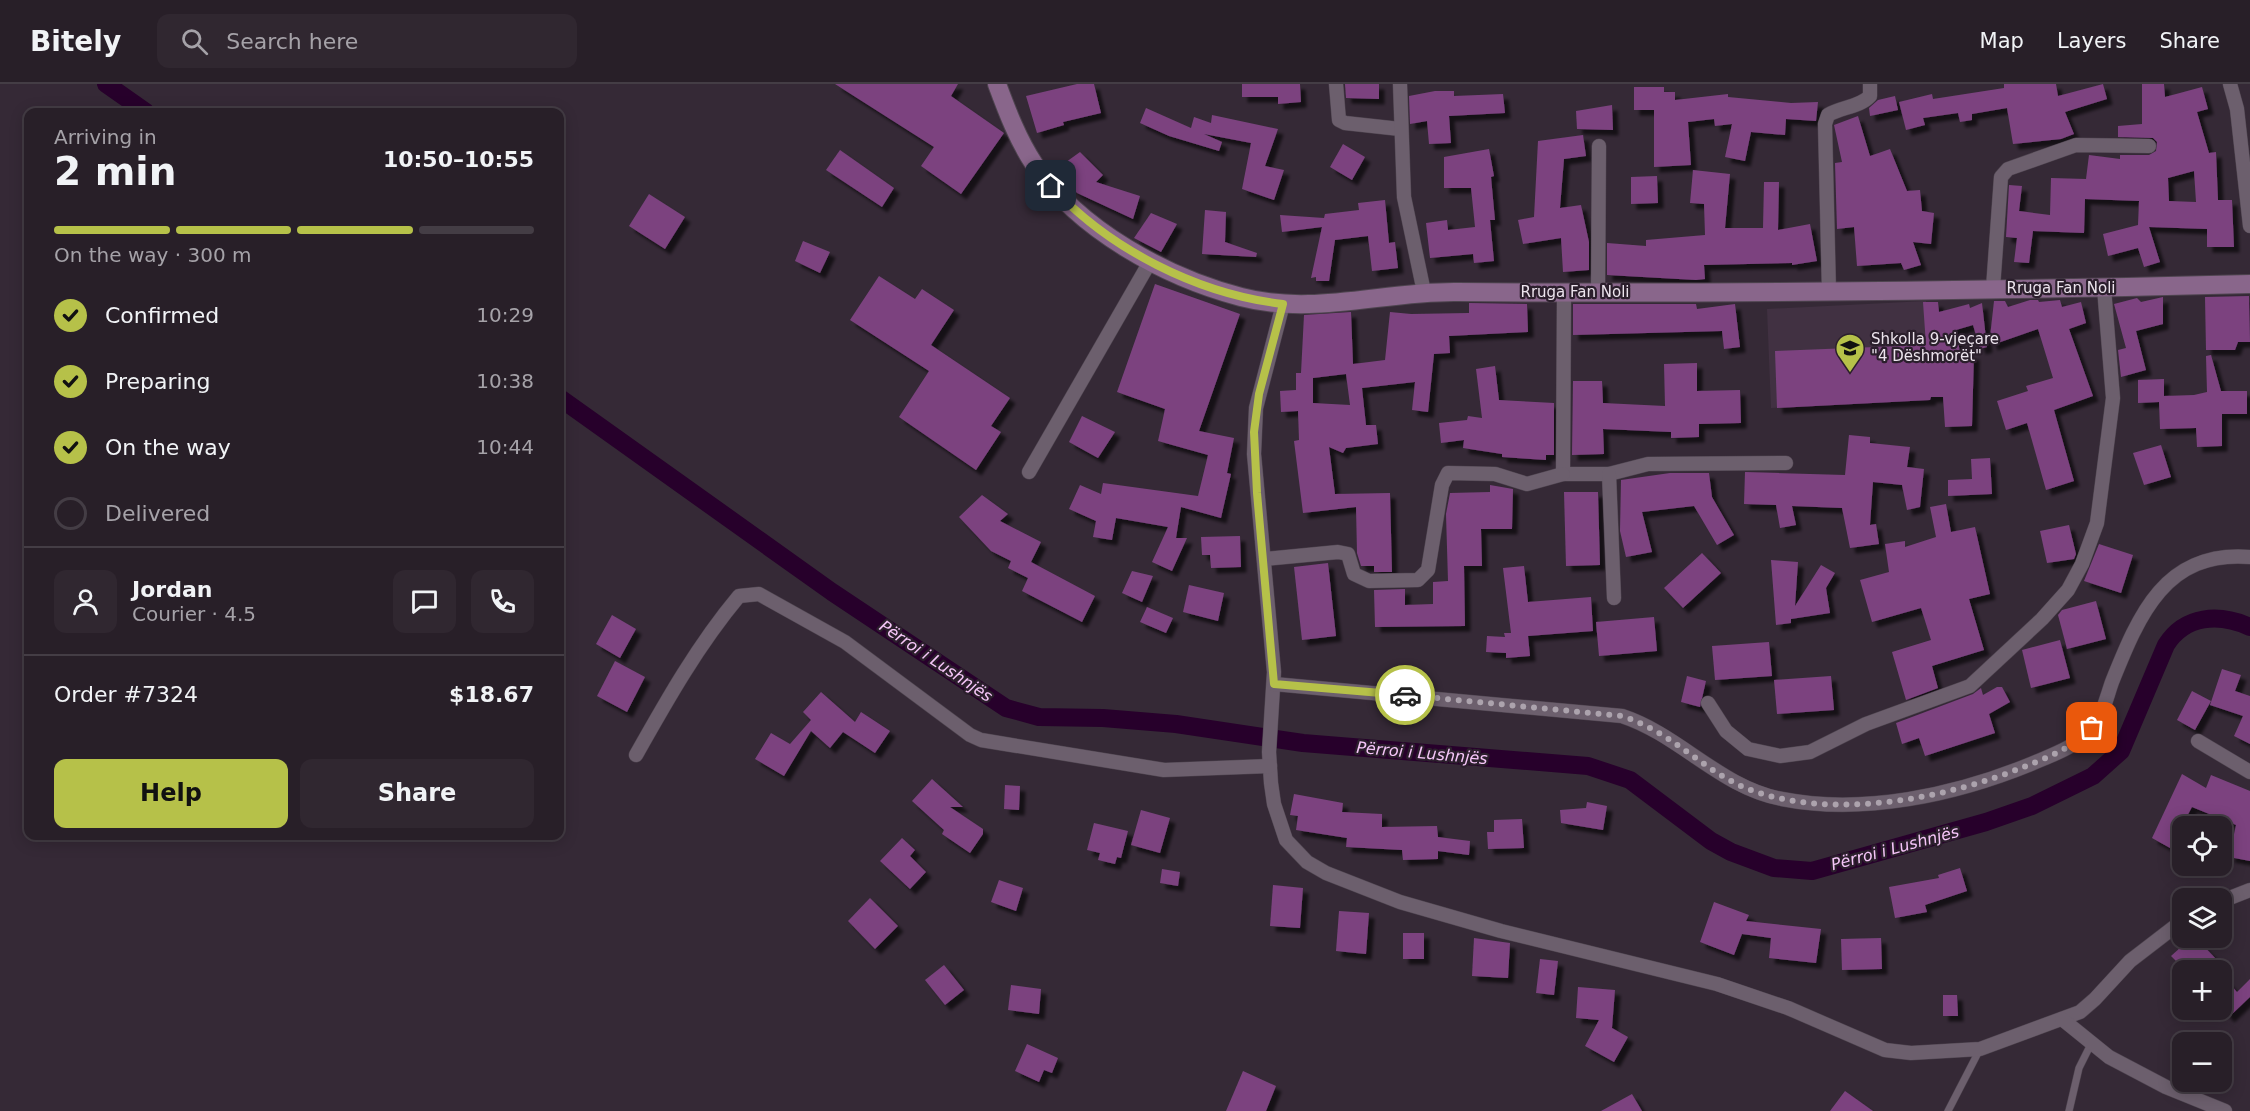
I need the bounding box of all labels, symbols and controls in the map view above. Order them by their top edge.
search box [157,14,577,68]
text: Bitely [30,25,121,58]
icon: search [178,25,211,58]
text: Search here [226,29,358,54]
text: Map [1980,29,2024,53]
text: Layers [2057,29,2126,53]
text: Share [2159,29,2220,53]
text: Arriving in [54,125,157,149]
text: 10:50–10:55 [383,147,534,172]
text: 2 min [54,149,176,194]
pin [1025,160,1076,211]
icon: home [1034,169,1067,202]
text: On the way · 300 m [54,243,252,267]
street label: Rruga Fan Noli [2006,279,2116,297]
street label: Rruga Fan Noli [1520,283,1630,301]
icon: check [54,299,87,332]
text: Confirmed [105,303,219,328]
text: 10:29 [476,303,534,327]
place label: Shkolla 9-vjeçare "4 Dëshmorët" [1871,330,1999,365]
school or university icon: Shkolla 9-vjeçare "4 Dëshmorët" [1834,332,1866,374]
icon: check [54,365,87,398]
text: Preparing [105,369,211,394]
text: 10:38 [476,369,534,393]
icon: check [54,431,87,464]
text: On the way [105,435,231,460]
text: 10:44 [476,435,534,459]
text: Delivered [105,501,210,526]
button: person [54,570,117,633]
button: chat [393,570,456,633]
button: phone [471,570,534,633]
text: Jordan [132,577,212,602]
text: Courier · 4.5 [132,602,256,626]
water label: Përroi i Lushnjës [876,616,996,706]
courier [1375,665,1435,725]
icon: car [1389,679,1422,712]
text: Order #7324 [54,682,198,707]
text: $18.67 [449,682,534,707]
pin [2066,702,2117,753]
icon: bag [2075,711,2108,744]
water label: Përroi i Lushnjës [1356,738,1488,768]
button: Help [54,759,288,828]
button: Share [300,759,534,828]
map controls [2172,816,2232,1092]
button: locate [2172,816,2232,876]
water label: Përroi i Lushnjës [1829,822,1961,874]
button: layers [2172,888,2232,948]
button: + [2172,960,2232,1020]
button: − [2172,1032,2232,1092]

